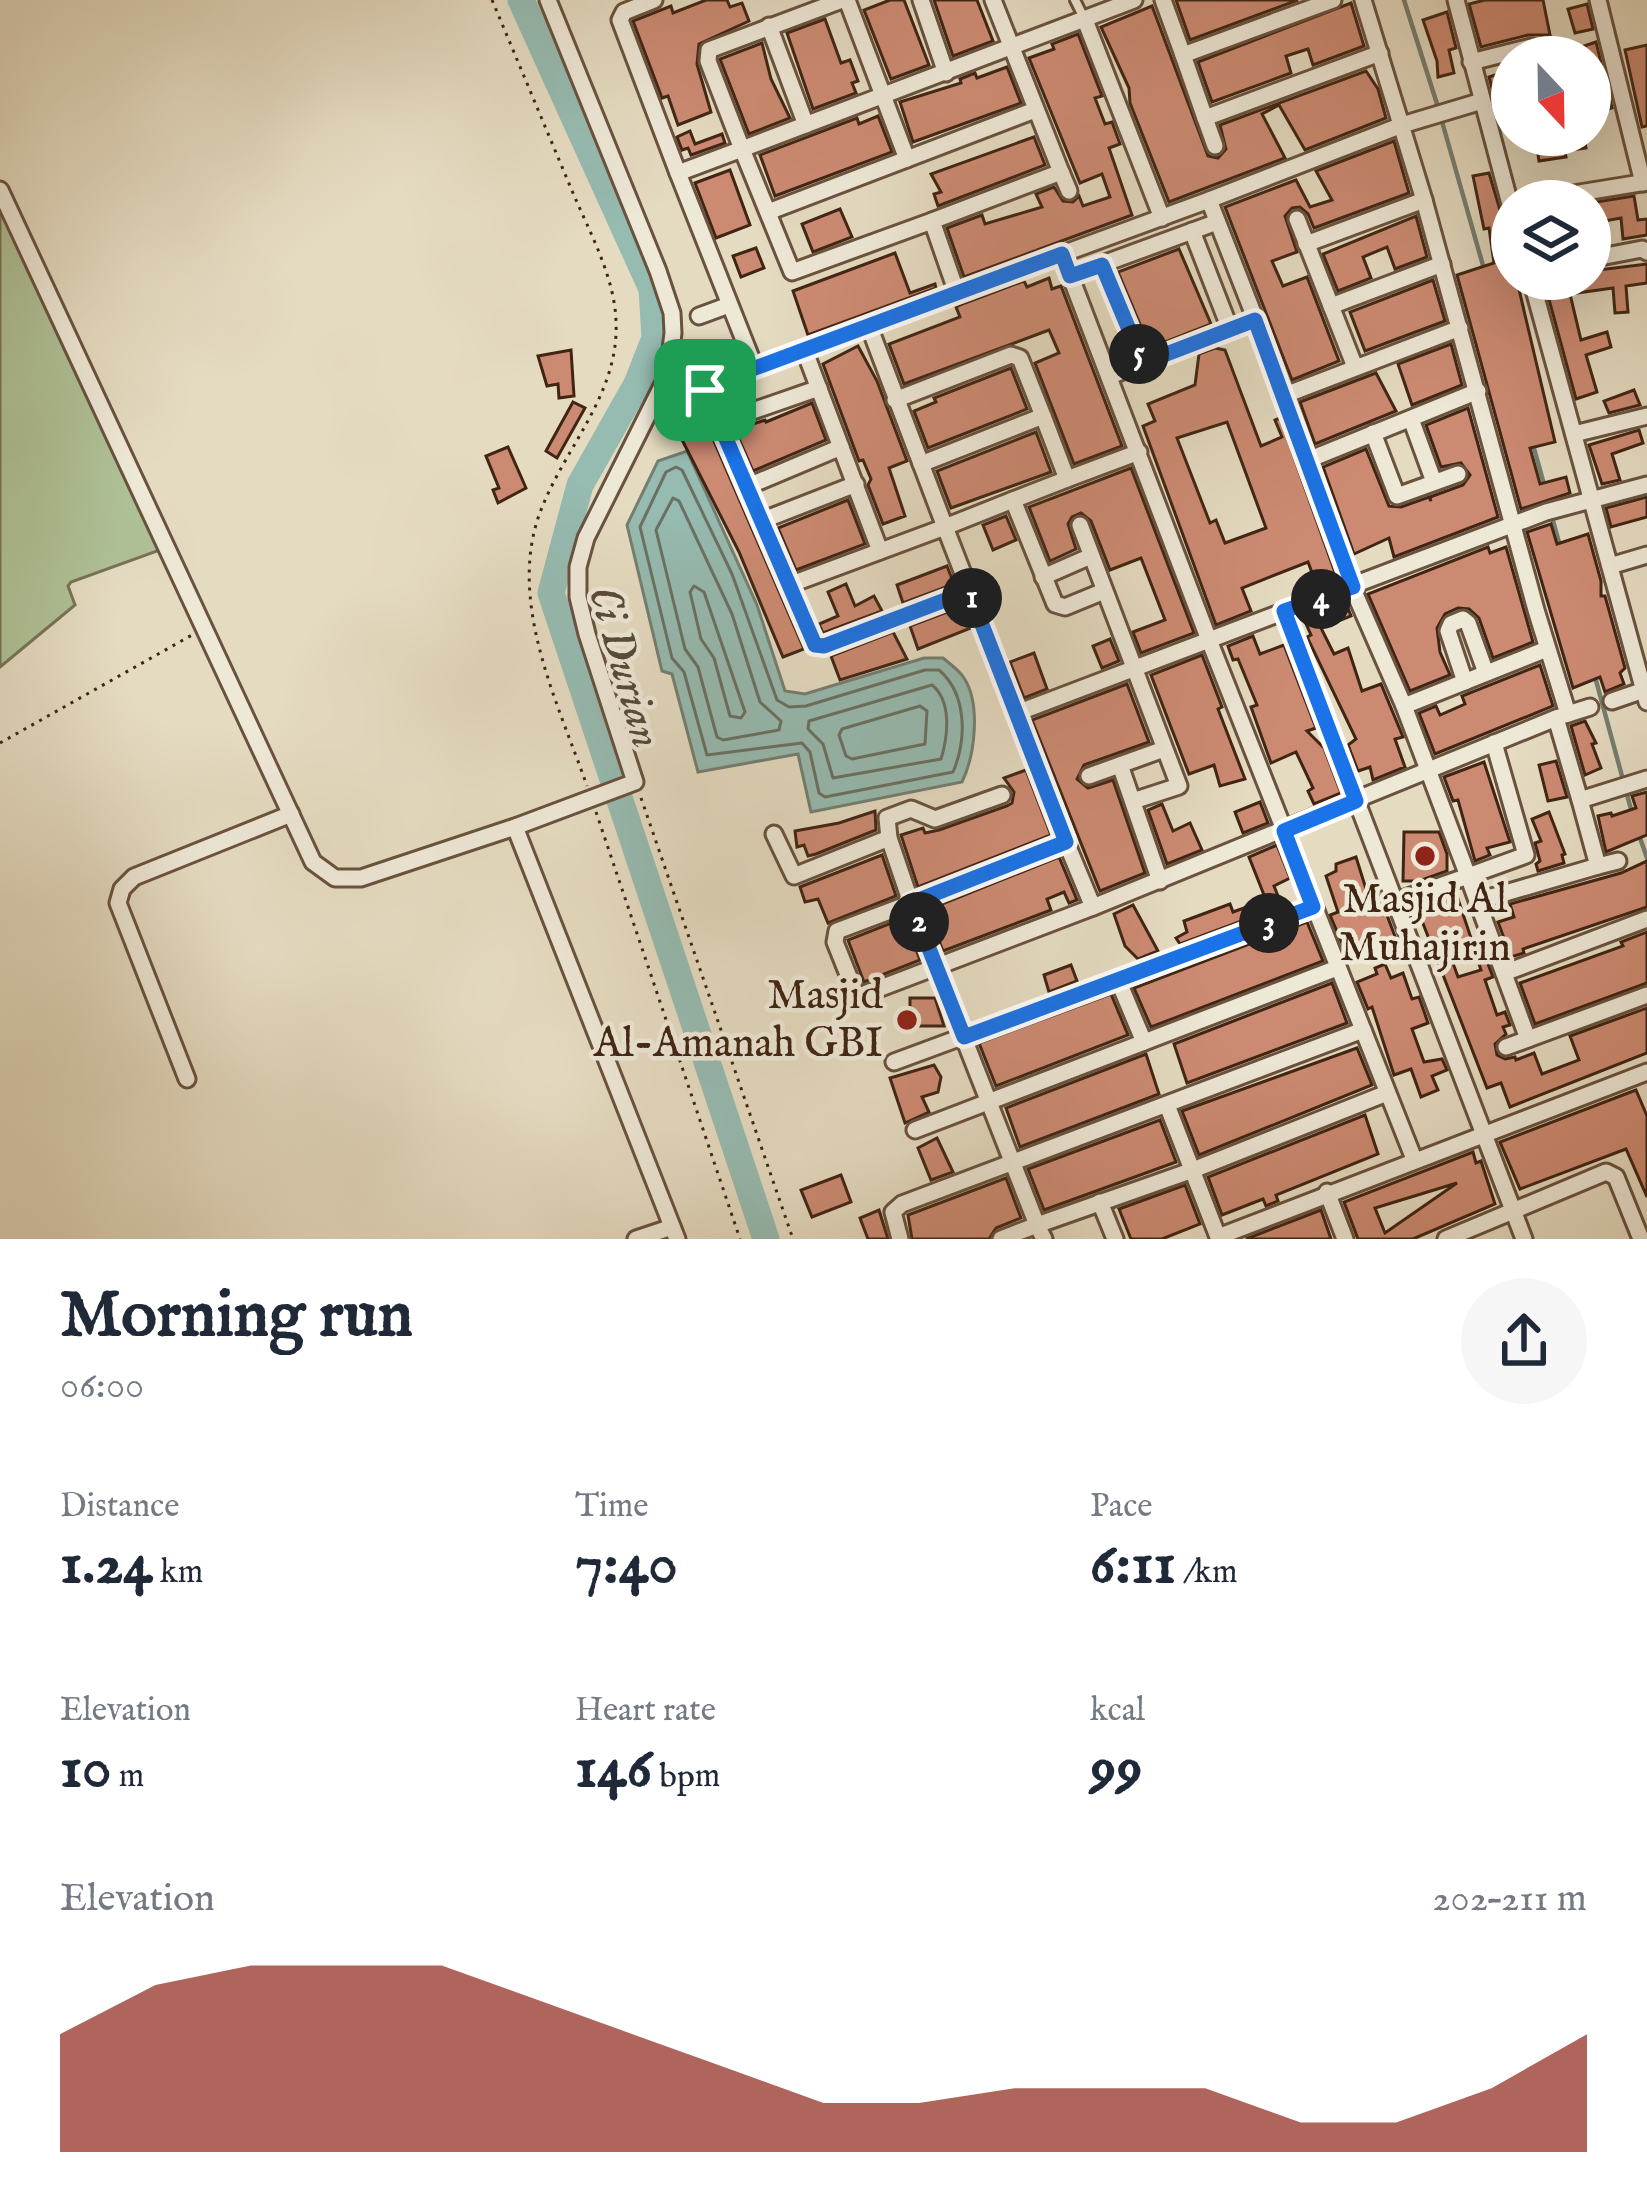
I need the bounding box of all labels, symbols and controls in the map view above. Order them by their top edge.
north arrow [1491,36,1611,156]
map controls [1491,36,1611,300]
button: layers [1491,180,1611,300]
pin: 5 [1109,324,1169,384]
text: 5 [1133,333,1145,375]
pin [654,339,756,441]
icon: arrive [672,357,738,423]
pin: 1 [942,568,1002,628]
pin: 4 [1291,569,1351,629]
text: 1 [966,577,978,619]
text: 4 [1313,578,1329,620]
water label: Ci Durian [574,579,674,755]
marker: Masjid Al Muhajirin [1412,843,1438,869]
place label: Masjid Al Muhajirin [1339,874,1511,975]
pin: 2 [889,892,949,952]
pin: 3 [1239,893,1299,953]
text: 2 [911,901,927,943]
text: 3 [1263,902,1275,944]
place label: Masjid Al-Amanah GBI [593,970,884,1071]
marker: Masjid Al-Amanah GBI [894,1007,920,1033]
text: Morning run [60,1275,413,1359]
button: share [1461,1278,1587,1404]
text: 06:00 [60,1362,144,1411]
text: Distance [60,1486,179,1528]
text: Time [575,1486,648,1528]
text: Pace [1090,1486,1152,1528]
text: 1.24 [60,1528,153,1604]
text: 7:40 [575,1528,678,1604]
text: 6:11 [1090,1528,1176,1604]
text: km [153,1552,203,1594]
text: /km [1176,1552,1237,1594]
text: Elevation [60,1690,191,1732]
text: Heart rate [575,1690,716,1732]
text: kcal [1090,1690,1145,1732]
text: 10 [60,1732,112,1808]
text: 146 [575,1732,652,1808]
text: 99 [1090,1732,1142,1808]
text: m [112,1756,144,1798]
text: bpm [652,1756,720,1798]
text: Elevation [60,1875,215,1924]
text: 202–211 m [1432,1875,1587,1924]

